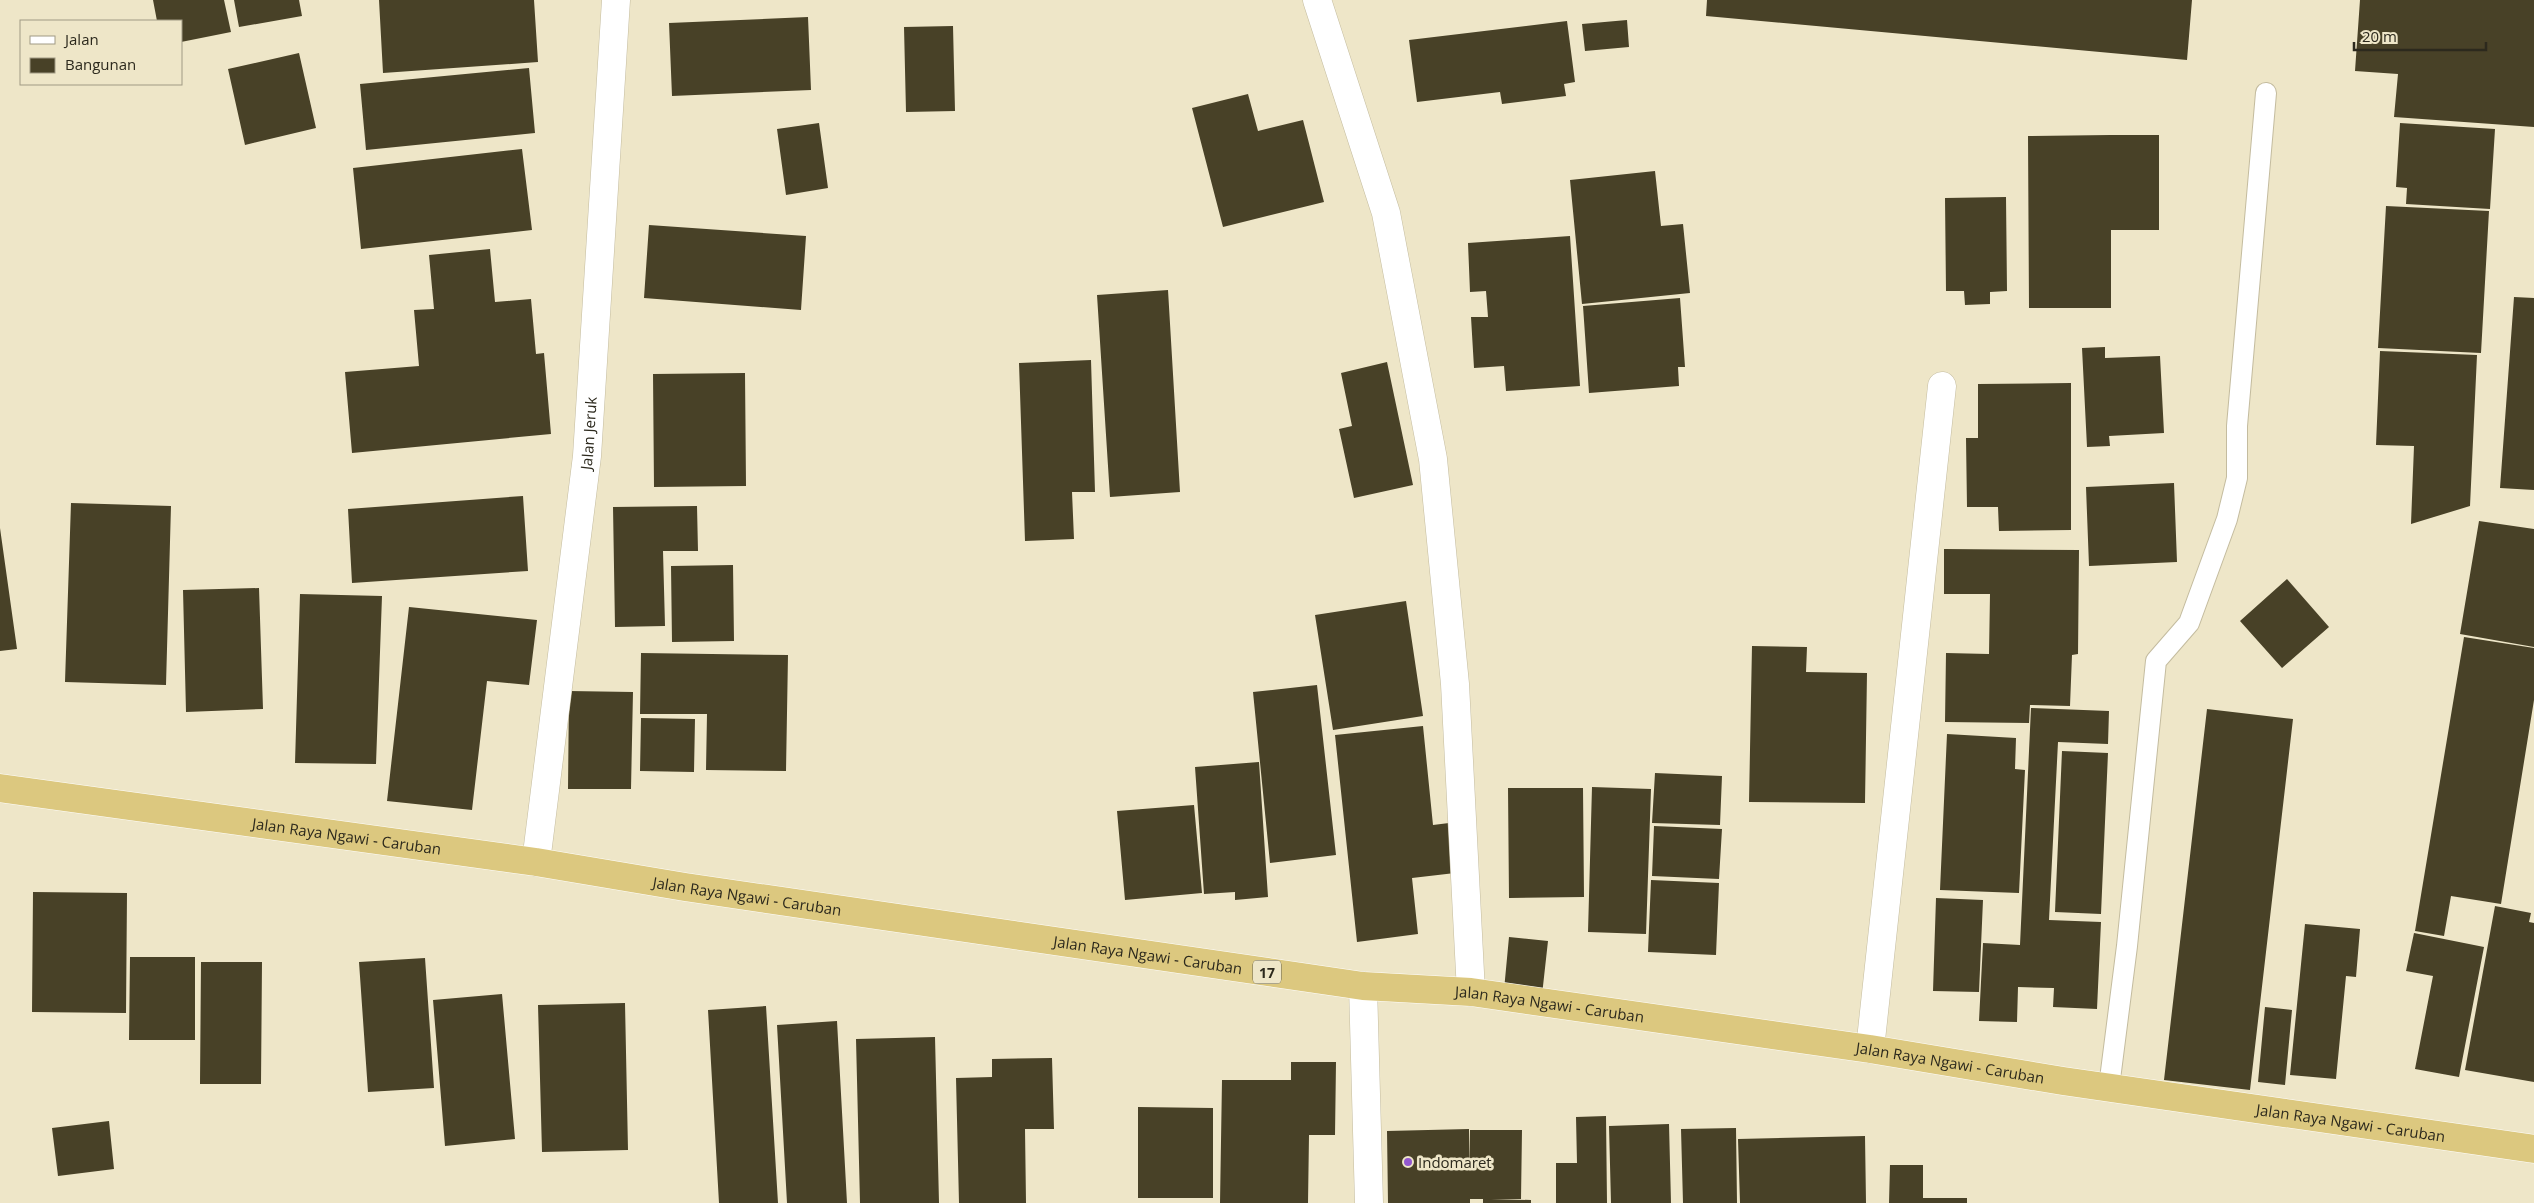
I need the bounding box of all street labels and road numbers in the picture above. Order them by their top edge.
street label: Jalan Jeruk [575,396,601,473]
street label: Jalan Raya Ngawi - Caruban [249,813,443,859]
street label: Jalan Raya Ngawi - Caruban [649,871,843,920]
street label: Jalan Raya Ngawi - Caruban [1050,931,1244,978]
road number: 17 [1253,960,1281,984]
street label: Jalan Raya Ngawi - Caruban [1453,981,1646,1027]
street label: Jalan Raya Ngawi - Caruban [1853,1037,2046,1088]
street label: Jalan Raya Ngawi - Caruban [2253,1099,2447,1146]

